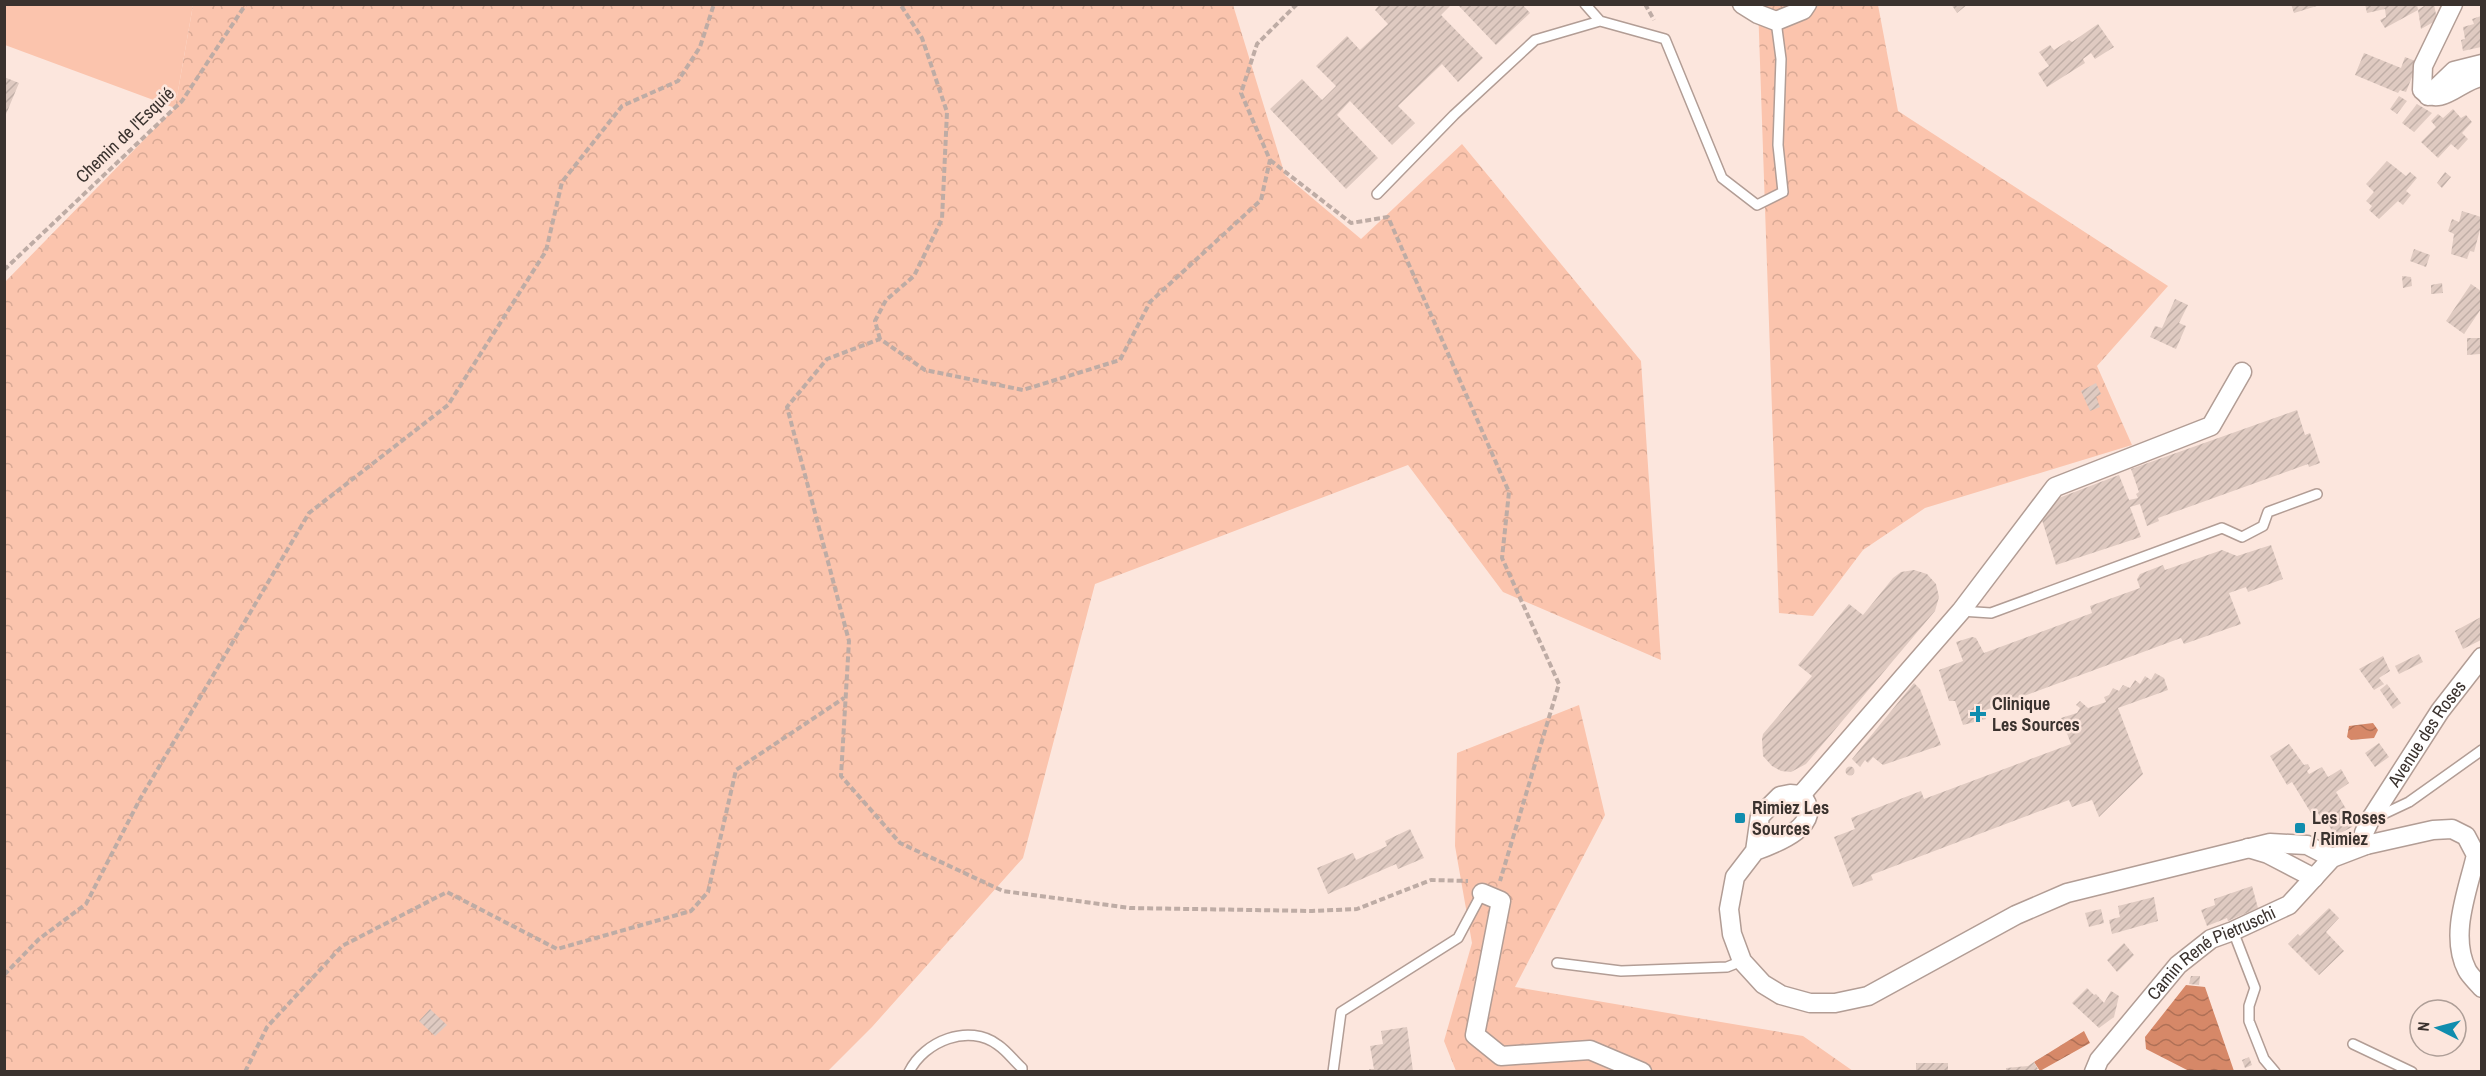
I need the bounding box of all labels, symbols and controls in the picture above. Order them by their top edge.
street label: Chemin de l'Esquié [70,81,180,188]
street label: Avenue des Roses [2381,675,2471,792]
place label: Clinique Les Sources [1992,691,2080,737]
marker: Clinique Les Sources [1969,705,1987,723]
place label: Rimiez Les Sources [1752,795,1829,841]
place label: Les Roses / Rimiez [2312,805,2386,851]
marker: Rimiez Les Sources [1733,811,1747,825]
marker: Les Roses / Rimiez [2293,821,2307,835]
street label: Camin René Pietruschi [2141,900,2280,1005]
north arrow [2408,998,2468,1058]
text: N [2412,1021,2435,1032]

